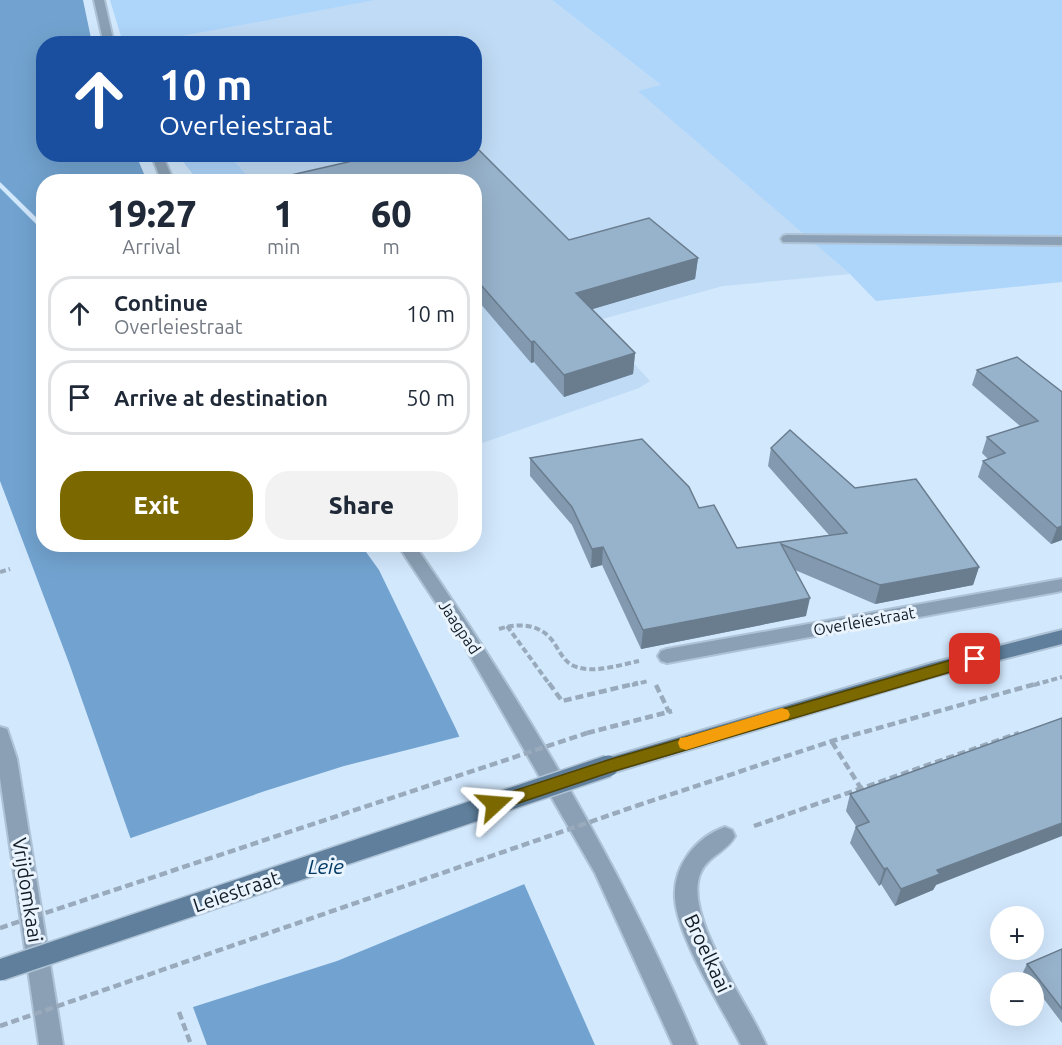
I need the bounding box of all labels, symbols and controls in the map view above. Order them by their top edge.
icon: ahead [60,60,138,138]
text: 10 m [159,61,253,108]
text: Overleiestraat [159,110,333,140]
text: 19:27 [106,193,197,234]
text: 1 [274,193,294,234]
text: 60 [371,193,412,234]
text: Arrival [122,235,181,258]
text: min [267,235,301,258]
text: m [383,235,400,258]
text: Continue [114,290,208,315]
icon: ahead [63,297,96,330]
text: 10 m [406,301,455,326]
text: Overleiestraat [114,315,243,338]
icon: arrive [63,381,96,414]
text: Arrive at destination [114,385,328,410]
text: 50 m [406,385,455,410]
button: Exit [60,471,253,540]
button: Share [265,471,458,540]
street label: Jaagpad [436,597,484,657]
street label: Overleiestraat [812,603,917,639]
pin [949,633,1000,684]
icon: arrive [958,642,991,675]
position arrow [463,772,527,836]
street label: Vrijdomkaai [8,836,48,944]
water label: Leie [308,854,344,878]
street label: Leiestraat [190,865,282,916]
map controls [990,906,1044,1026]
button: + [990,906,1044,960]
street label: Broelkaai [680,910,736,996]
button: − [990,972,1044,1026]

